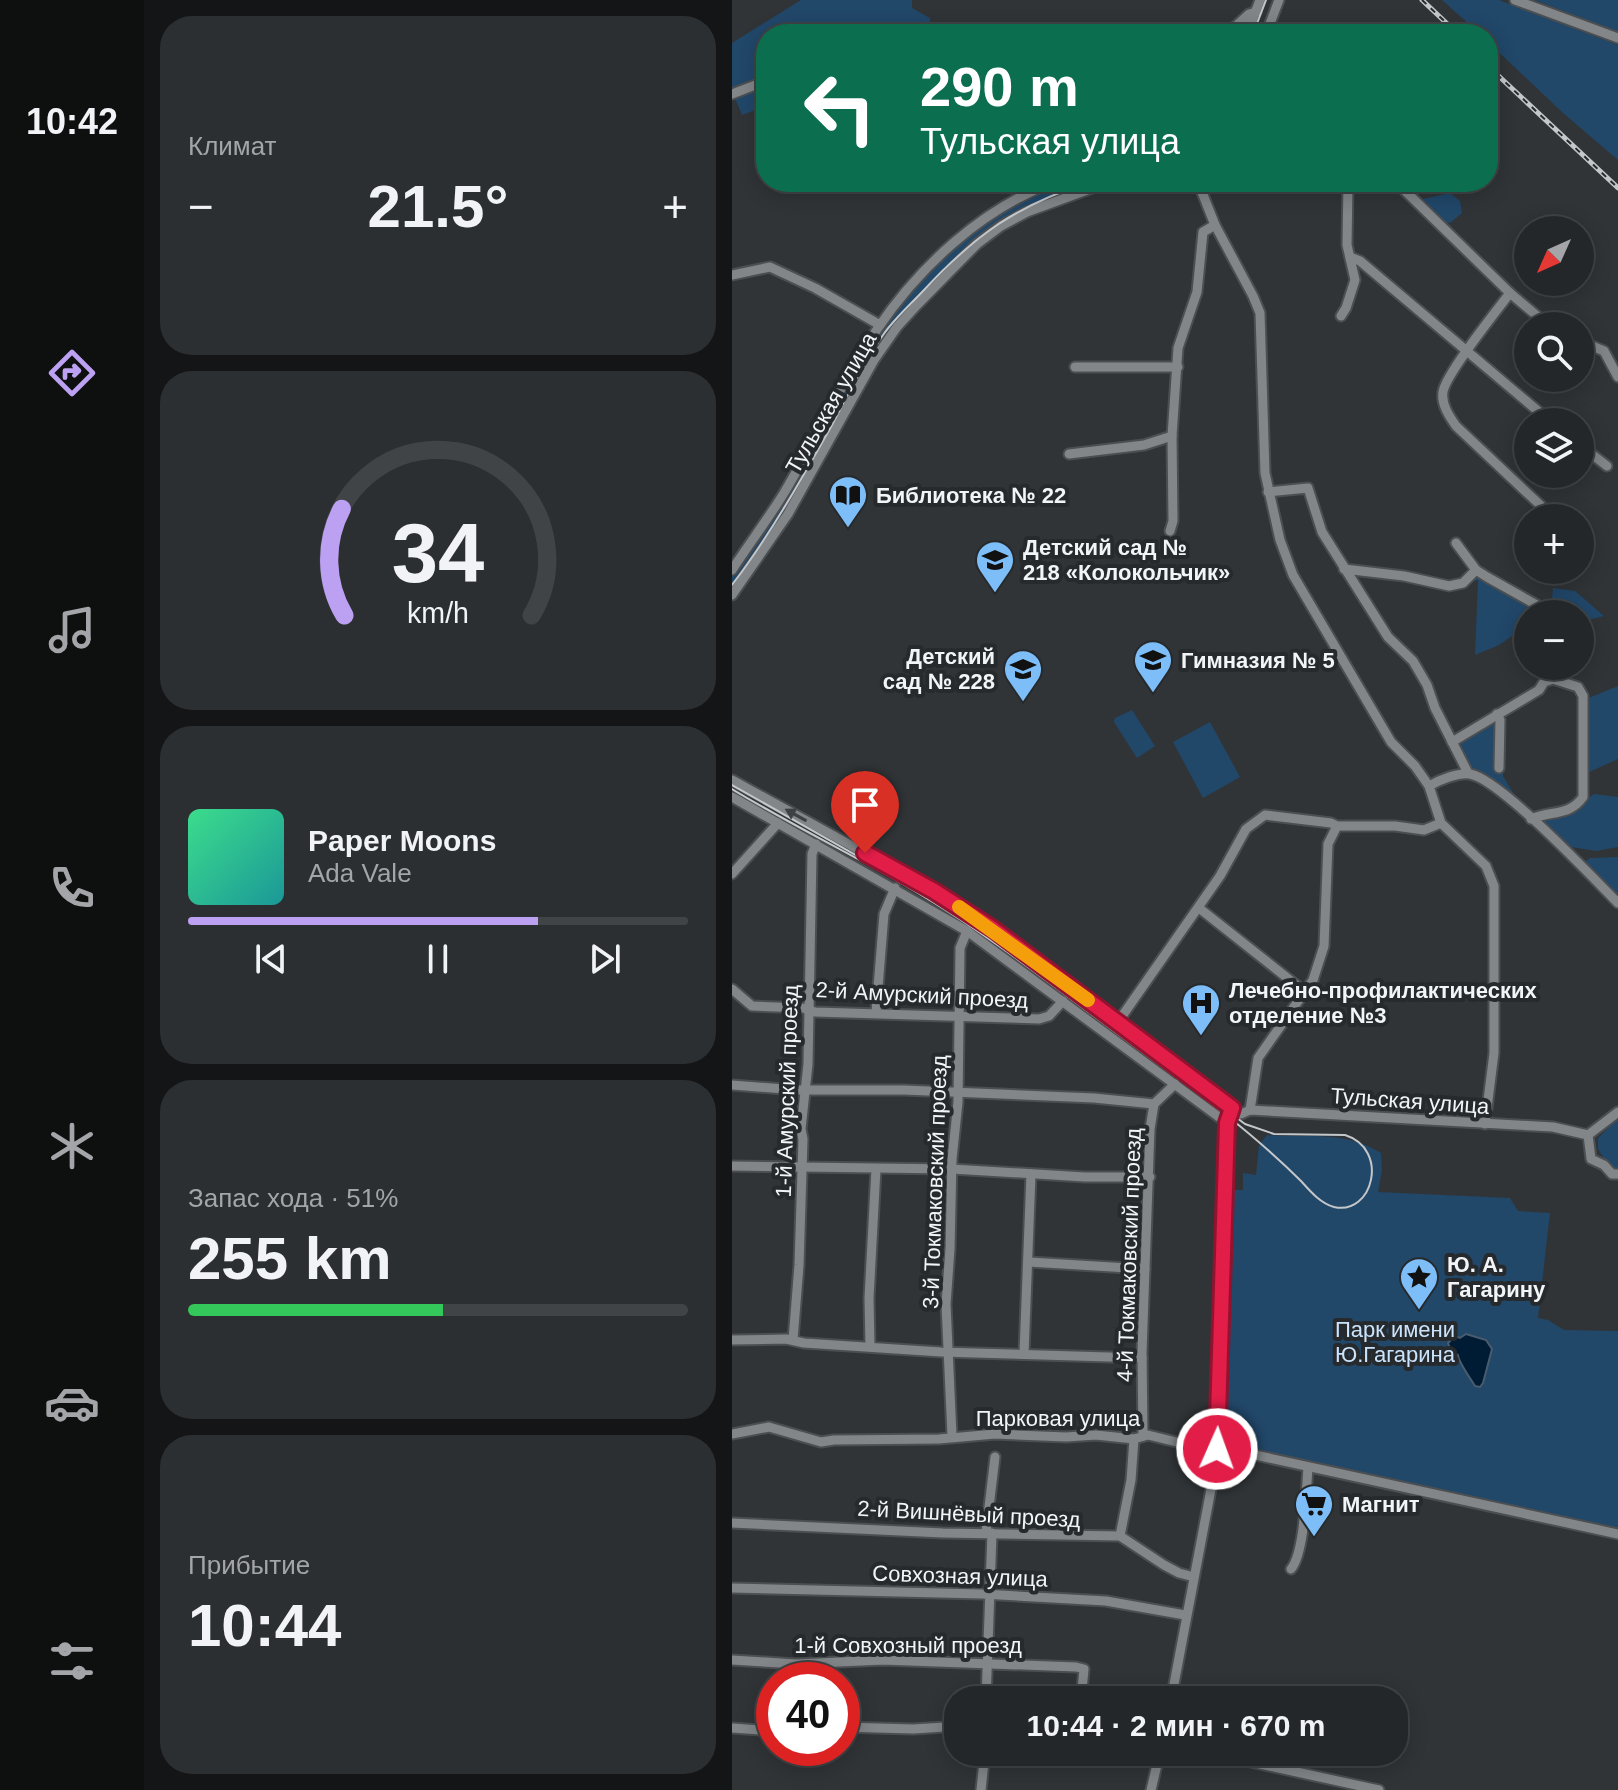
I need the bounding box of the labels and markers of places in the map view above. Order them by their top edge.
library icon: Библиотека № 22 [827,474,869,529]
place label: Библиотека № 22 [876,483,1066,508]
place label: Детский сад № 218 «Колокольчик» [1023,535,1230,585]
school or university icon: Детский сад № 218 «Колокольчик» [974,539,1016,594]
school or university icon: Гимназия № 5 [1132,639,1174,694]
place label: Детский сад № 228 [883,644,995,694]
school or university icon: Детский сад № 228 [1002,648,1044,703]
place label: Гимназия № 5 [1181,648,1335,673]
pin [831,771,899,853]
place label: Лечебно-профилактических отделение №3 [1229,978,1537,1028]
hospital icon: Лечебно-профилактических отделение №3 [1180,982,1222,1037]
place label: Ю. А. Гагарину [1447,1252,1546,1302]
place icon: Ю. А. Гагарину [1398,1256,1440,1311]
supermarket icon: Магнит [1293,1483,1335,1538]
place label: Магнит [1342,1492,1420,1517]

